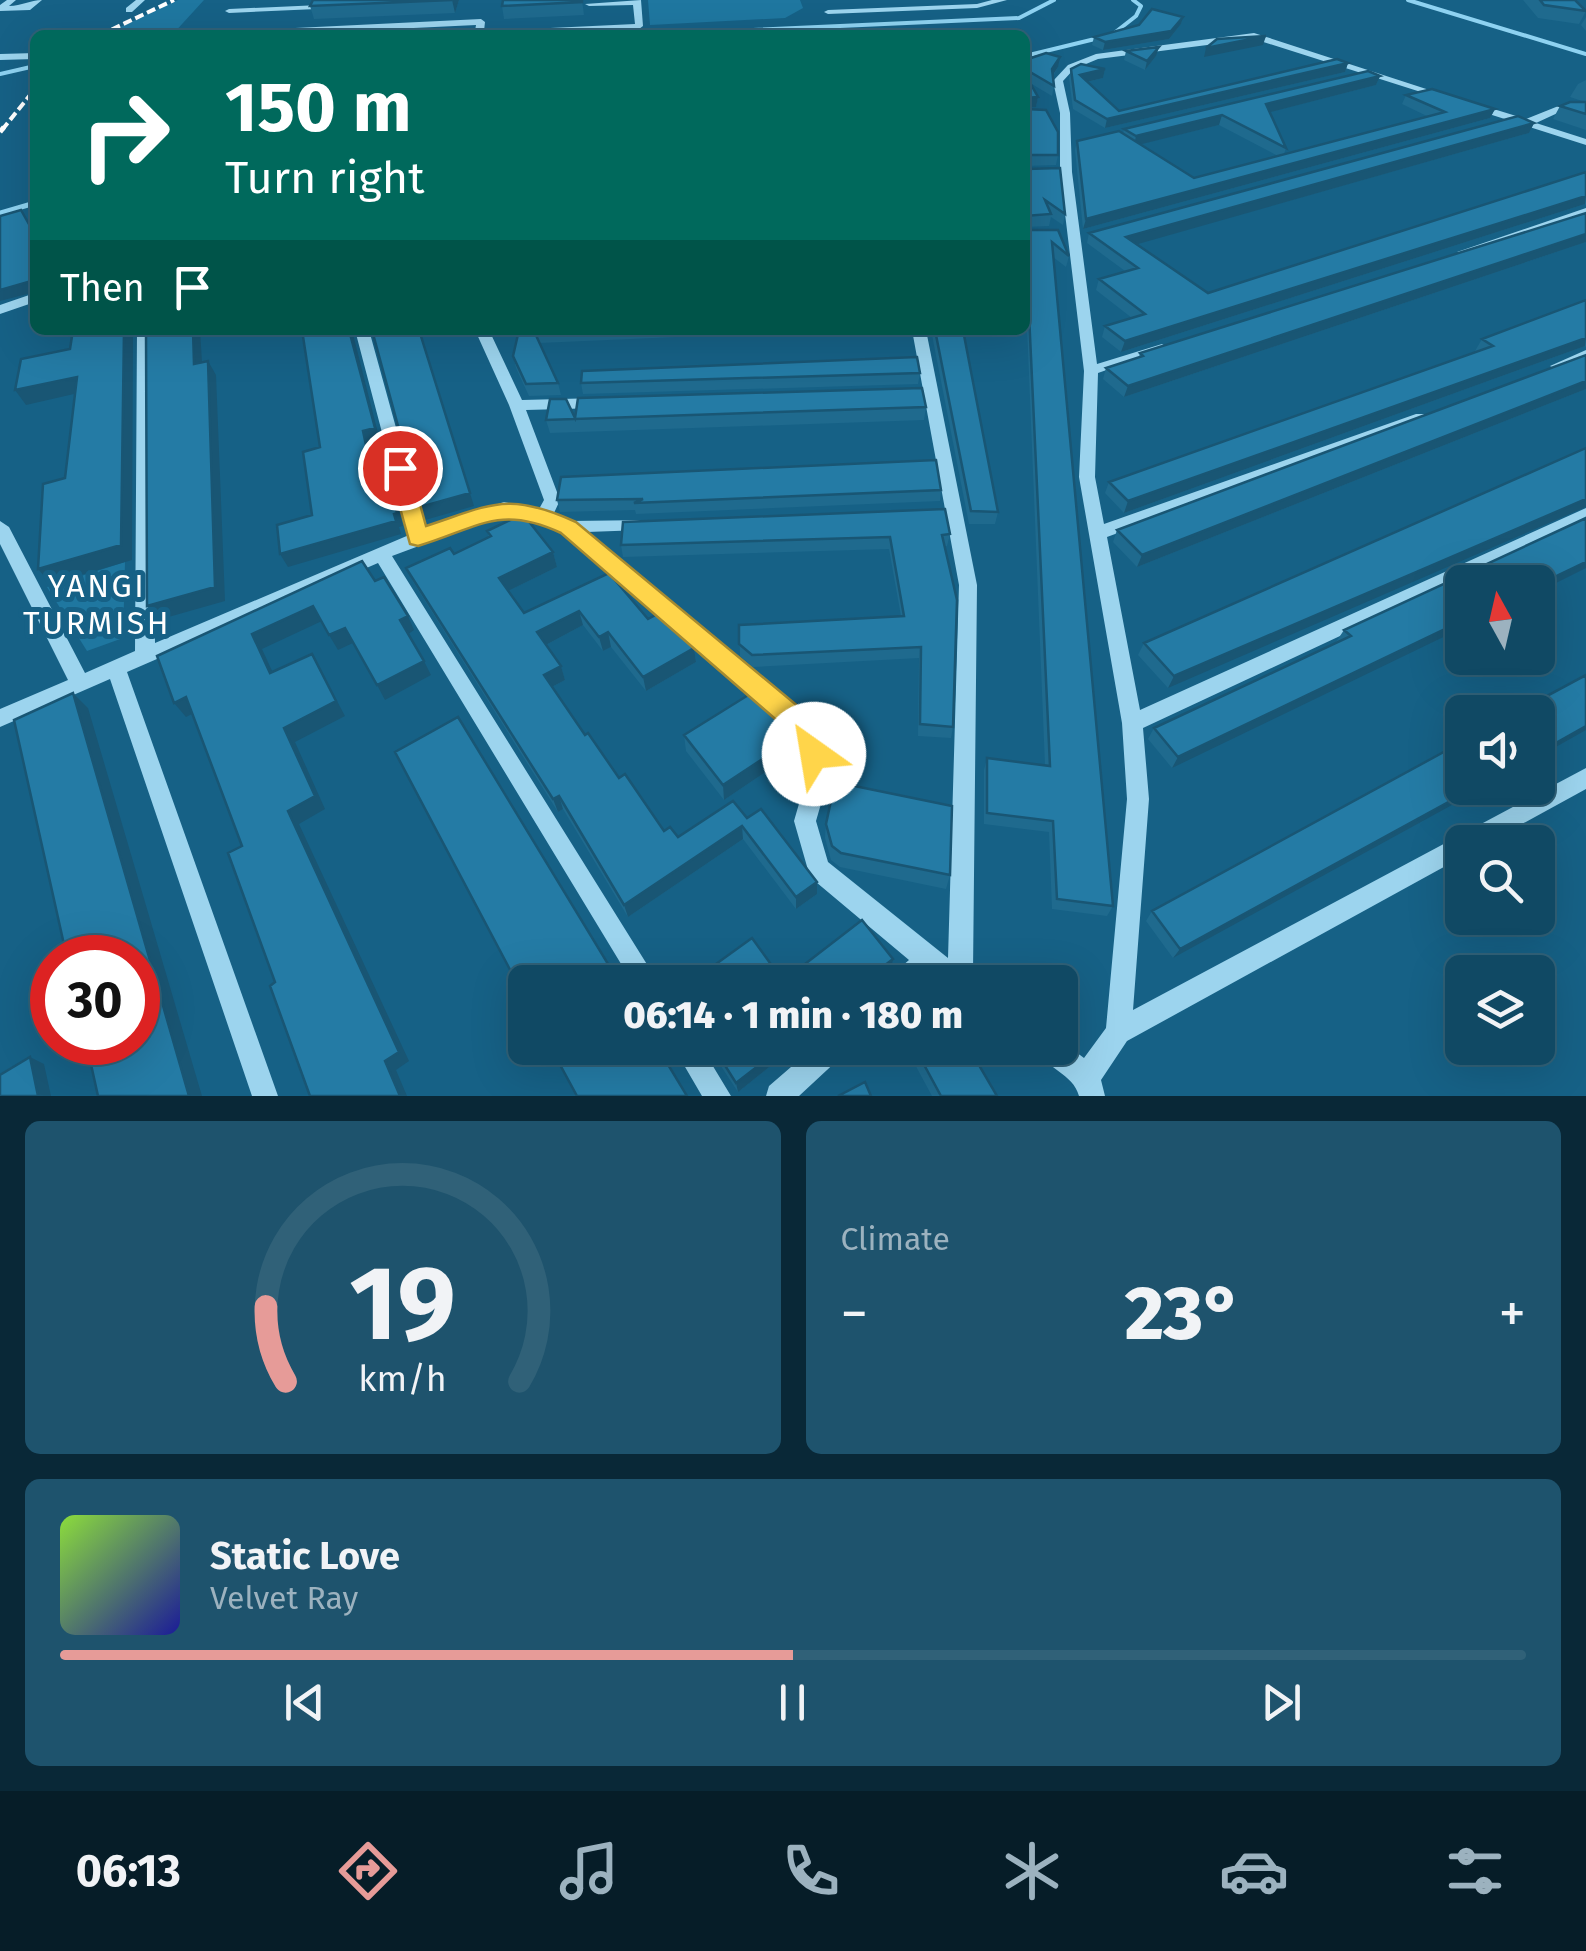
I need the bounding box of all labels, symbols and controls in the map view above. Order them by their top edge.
text: 150 m [225,66,412,150]
icon: right [60,70,190,200]
text: Turn right [225,151,424,205]
icon: arrive [165,260,220,315]
text: Then [60,265,145,311]
pin [358,426,443,511]
icon: arrive [373,441,428,496]
north arrow [1445,565,1555,675]
map controls [1445,565,1555,1065]
district label: YANGI TURMISH [23,567,171,642]
button: sound [1445,695,1555,805]
position arrow [762,702,866,806]
button: search [1445,825,1555,935]
speed limit sign: 30 [30,935,160,1065]
button: layers [1445,955,1555,1065]
text: 06:14 · 1 min · 180 m [623,992,963,1038]
text: Climate [841,1220,950,1258]
text: 19 [350,1242,456,1367]
text: 23° [1125,1269,1242,1359]
text: − [841,1281,868,1347]
text: + [1499,1281,1526,1347]
text: km/h [359,1358,447,1400]
text: Static Love [210,1533,400,1579]
text: Velvet Ray [210,1579,358,1617]
icon: previous [277,1675,332,1730]
icon: pause [765,1675,820,1730]
icon: next [1254,1675,1309,1730]
icon: directions [333,1836,403,1906]
icon: music [554,1836,624,1906]
icon: phone [776,1836,846,1906]
icon: climate [997,1836,1067,1906]
icon: car [1219,1836,1289,1906]
icon: filters [1440,1836,1510,1906]
text: 06:13 [76,1844,181,1898]

